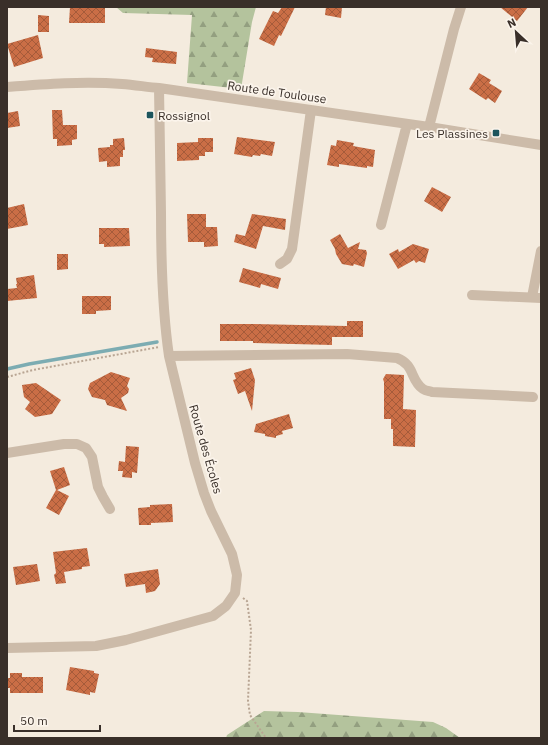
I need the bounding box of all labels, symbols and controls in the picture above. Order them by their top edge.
north arrow [496,12,536,52]
text: N [505,15,518,31]
street label: Route de Toulouse [227,78,328,106]
place label: Rossignol [158,108,210,123]
marker: Rossignol [145,110,155,120]
place label: Les Plassines [416,126,488,141]
marker: Les Plassines [491,128,501,138]
street label: Route des Écoles [186,403,226,495]
scale bar [14,707,100,733]
text: 50 m [20,713,48,728]

